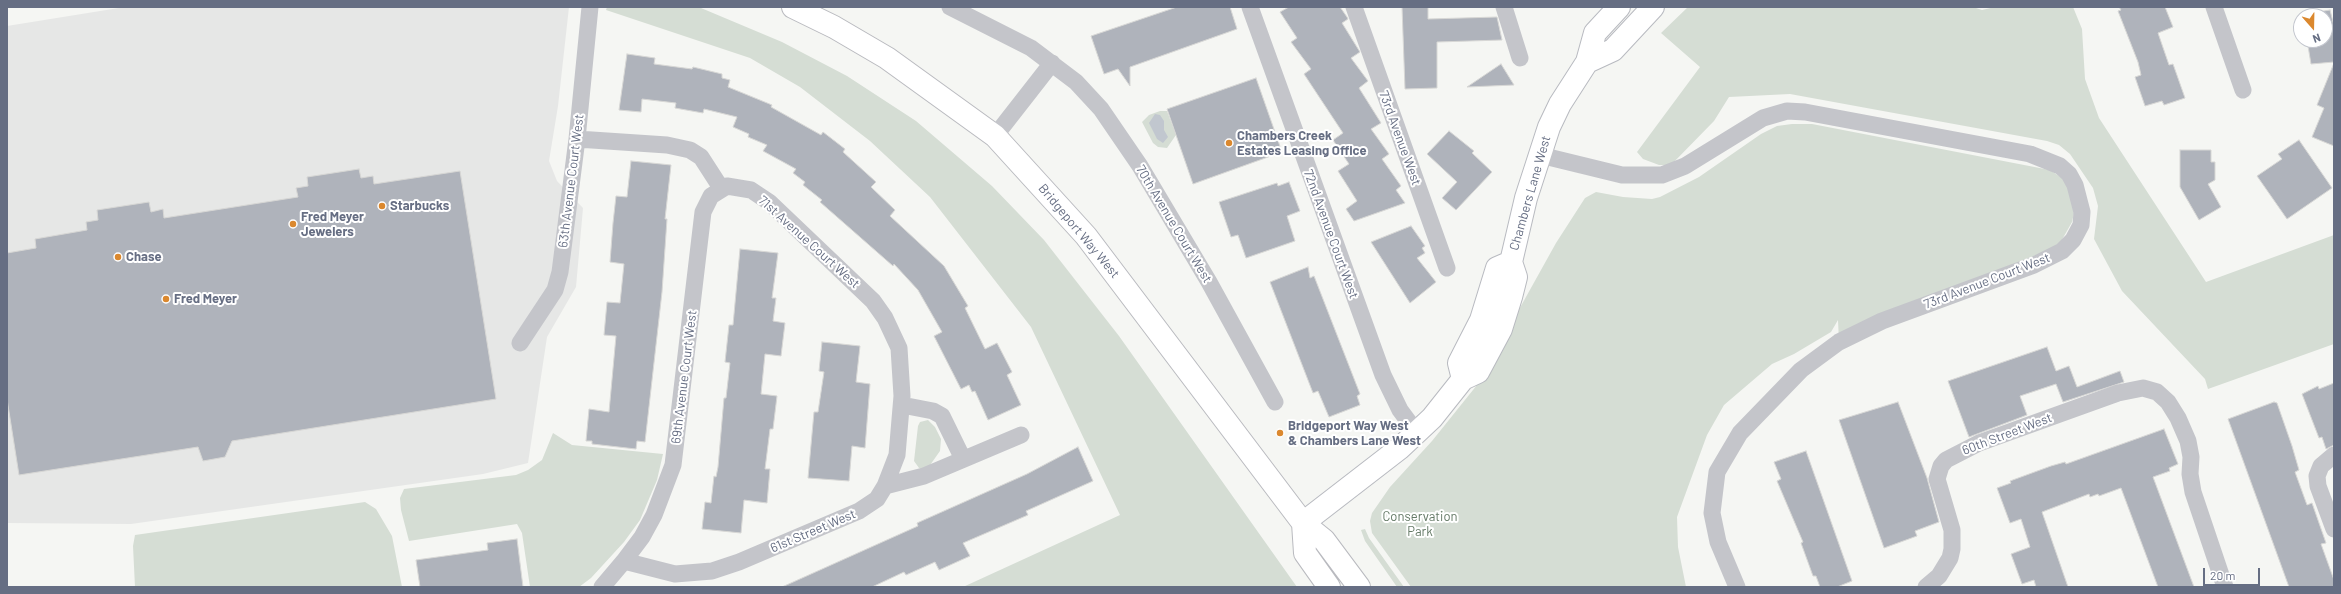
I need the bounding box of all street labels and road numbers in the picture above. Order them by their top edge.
street label: 73rd Avenue West [1376,88,1424,188]
street label: 63th Avenue Court West [555,113,587,249]
street label: Chambers Lane West [1506,134,1554,252]
street label: 70th Avenue Court West [1133,162,1215,286]
street label: 72nd Avenue Court West [1300,167,1362,301]
street label: Bridgeport Way West [1035,181,1123,281]
street label: 71st Avenue Court West [755,192,863,292]
street label: 73rd Avenue Court West [1922,250,2052,312]
street label: 69th Avenue Court West [668,309,700,445]
street label: 60th Street West [1960,410,2054,458]
street label: 61st Street West [768,506,858,556]

